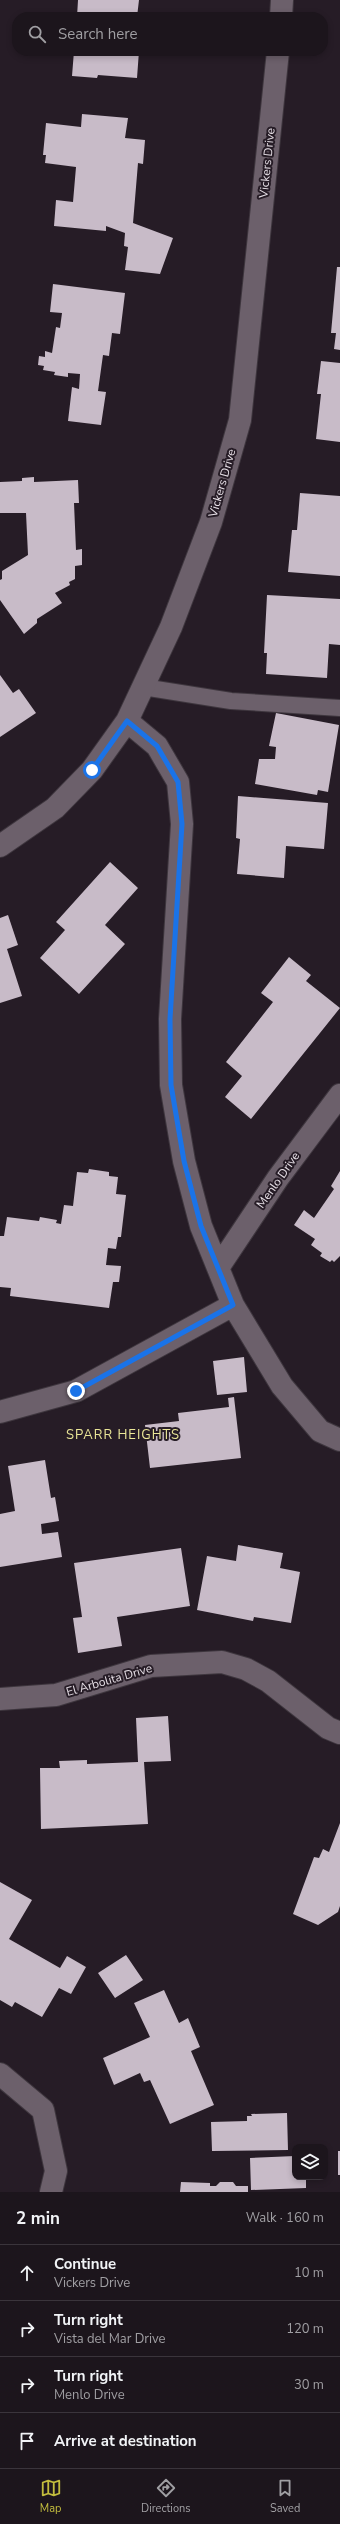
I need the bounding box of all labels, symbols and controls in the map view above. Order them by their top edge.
search box [12,12,328,56]
icon: search [26,23,48,45]
text: Search here [58,24,138,44]
street label: Vickers Drive [255,127,279,200]
street label: Vickers Drive [204,447,239,520]
route start [83,761,101,779]
street label: Menlo Drive [253,1149,303,1211]
route end [67,1382,85,1400]
district label: SPARR HEIGHTS [66,1426,180,1444]
street label: El Arbolita Drive [64,1660,154,1700]
map controls [292,2144,328,2180]
button: layers [292,2144,328,2180]
text: 2 min [16,2207,60,2230]
text: Walk · 160 m [246,2209,324,2227]
text: Continue [54,2254,116,2274]
icon: ahead [16,2262,38,2284]
text: 10 m [294,2264,324,2282]
text: Vickers Drive [54,2274,130,2292]
text: Turn right [54,2310,123,2330]
icon: right [16,2318,38,2340]
text: 120 m [286,2320,324,2338]
text: Vista del Mar Drive [54,2330,165,2348]
text: Turn right [54,2366,123,2386]
icon: right [16,2374,38,2396]
text: 30 m [294,2376,324,2394]
text: Menlo Drive [54,2386,125,2404]
icon: arrive [16,2430,38,2452]
text: Arrive at destination [54,2431,197,2451]
tab: Map [40,2477,62,2516]
tab: Directions [141,2477,191,2516]
tab: Saved [270,2477,300,2516]

